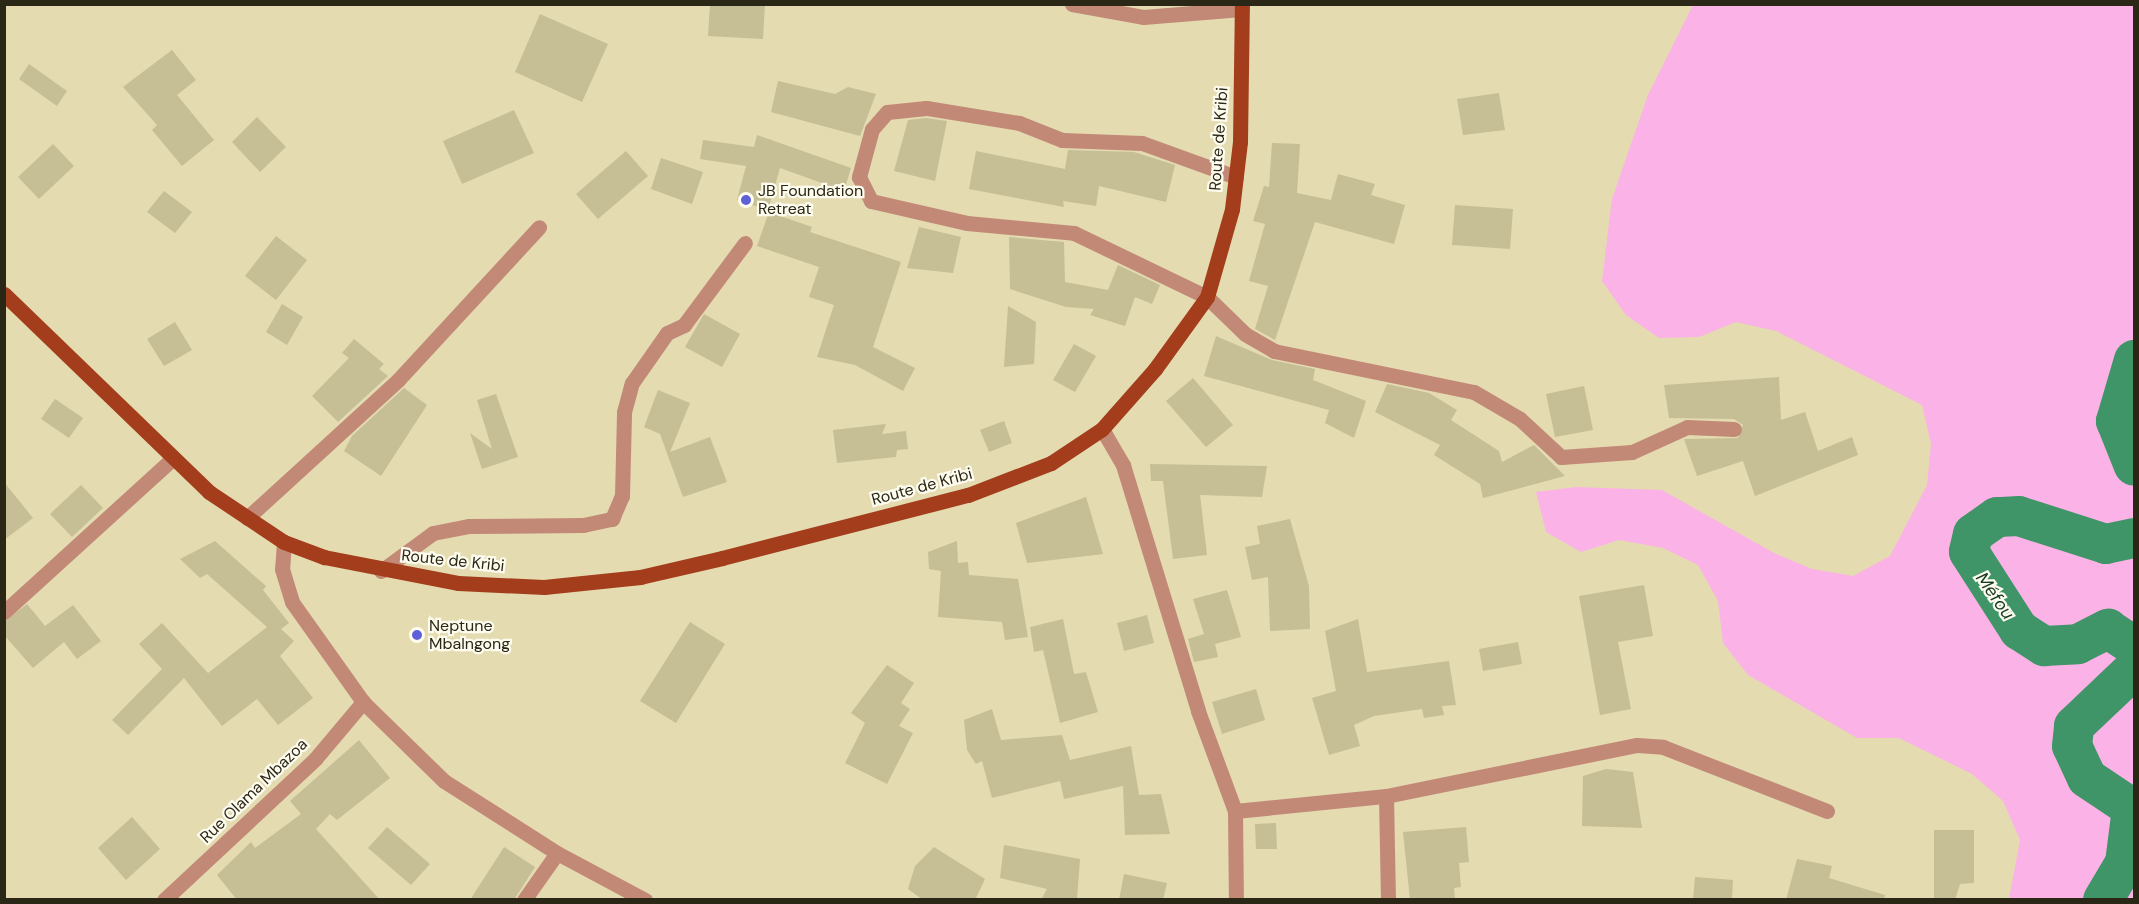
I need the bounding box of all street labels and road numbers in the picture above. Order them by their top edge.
street label: Route de Kribi [1206,87,1232,191]
street label: Route de Kribi [870,464,974,510]
street label: Route de Kribi [401,546,505,576]
street label: Rue Olama Mbazoa [196,735,312,847]

